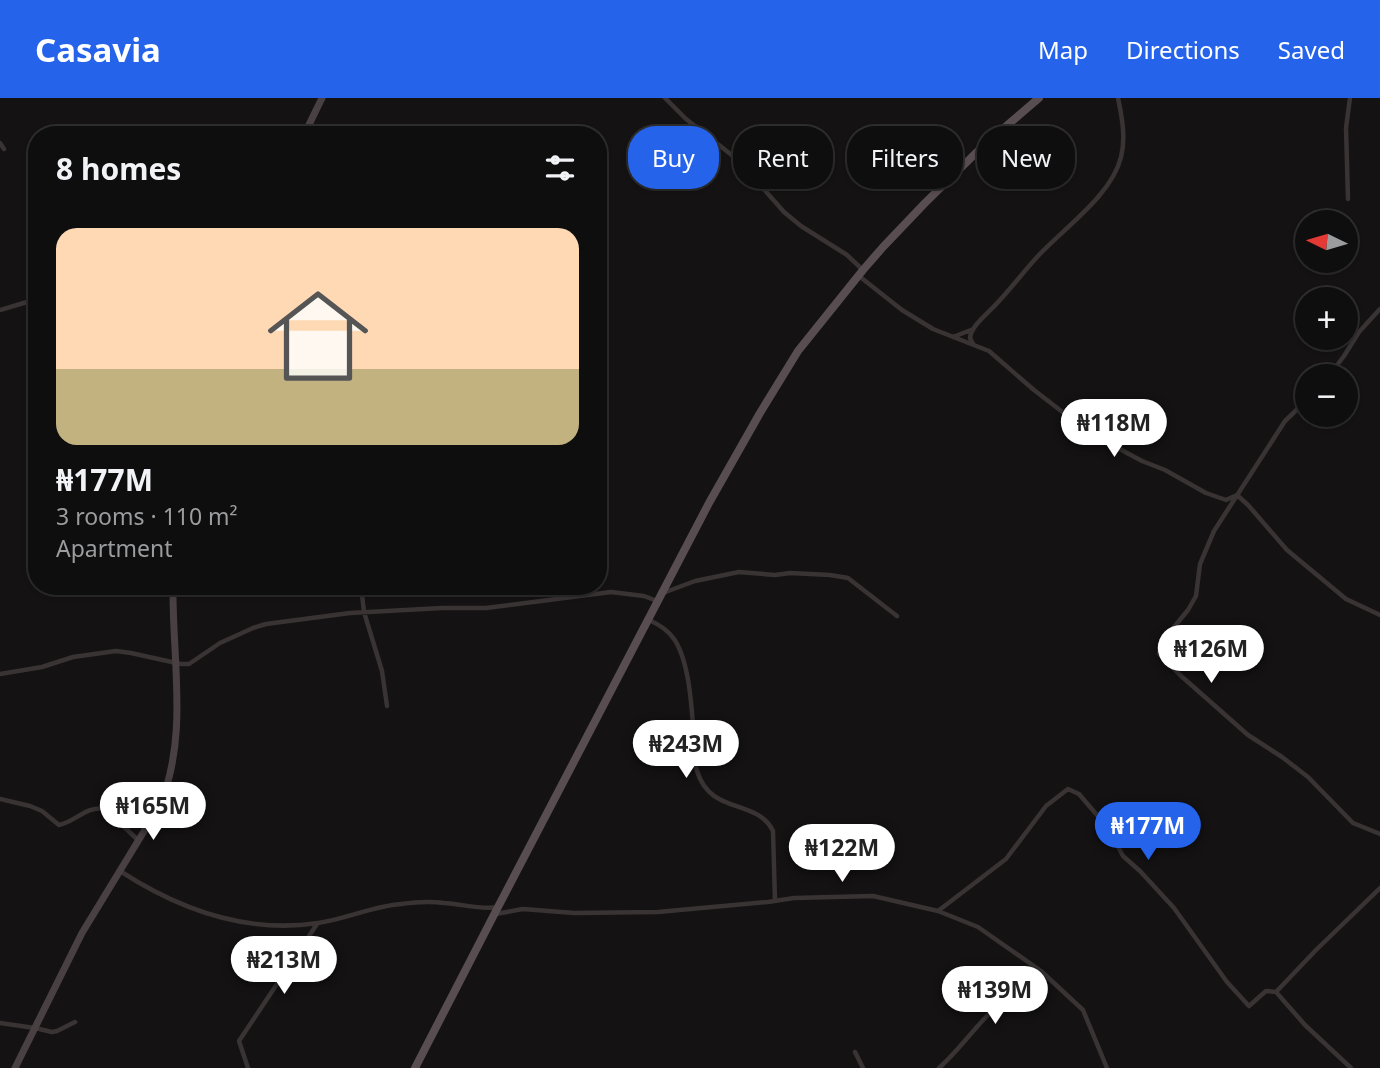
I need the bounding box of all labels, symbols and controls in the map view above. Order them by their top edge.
text: Casavia [35,27,161,72]
text: Map [1038,33,1088,66]
text: Directions [1126,33,1240,66]
text: Saved [1278,33,1345,66]
chip: Buy [628,126,719,189]
chip: Rent [733,126,833,189]
chip: Filters [847,126,963,189]
chip: New [977,126,1075,189]
text: 8 homes [56,148,181,189]
icon: filters [541,149,579,187]
north arrow [1295,210,1358,273]
map controls [1295,210,1358,427]
icon: home [255,273,381,399]
button: + [1295,287,1358,350]
button: − [1295,364,1358,427]
pin: ₦118M [1065,400,1163,459]
text: ₦118M [1077,406,1151,438]
text: ₦177M [56,459,153,500]
text: 3 rooms · 110 m² [56,500,238,532]
text: Apartment [56,532,173,564]
pin: ₦126M [1162,626,1260,685]
text: ₦126M [1174,632,1248,664]
pin: ₦243M [637,720,735,780]
text: ₦243M [649,727,723,759]
pin: ₦165M [104,782,202,842]
text: ₦165M [116,789,190,821]
pin: ₦177M [1099,802,1197,862]
text: ₦177M [1111,809,1185,841]
pin: ₦122M [793,824,891,884]
text: ₦122M [805,831,879,863]
pin: ₦213M [235,936,333,996]
text: ₦213M [247,943,321,975]
pin: ₦139M [946,967,1044,1026]
text: ₦139M [958,973,1032,1005]

